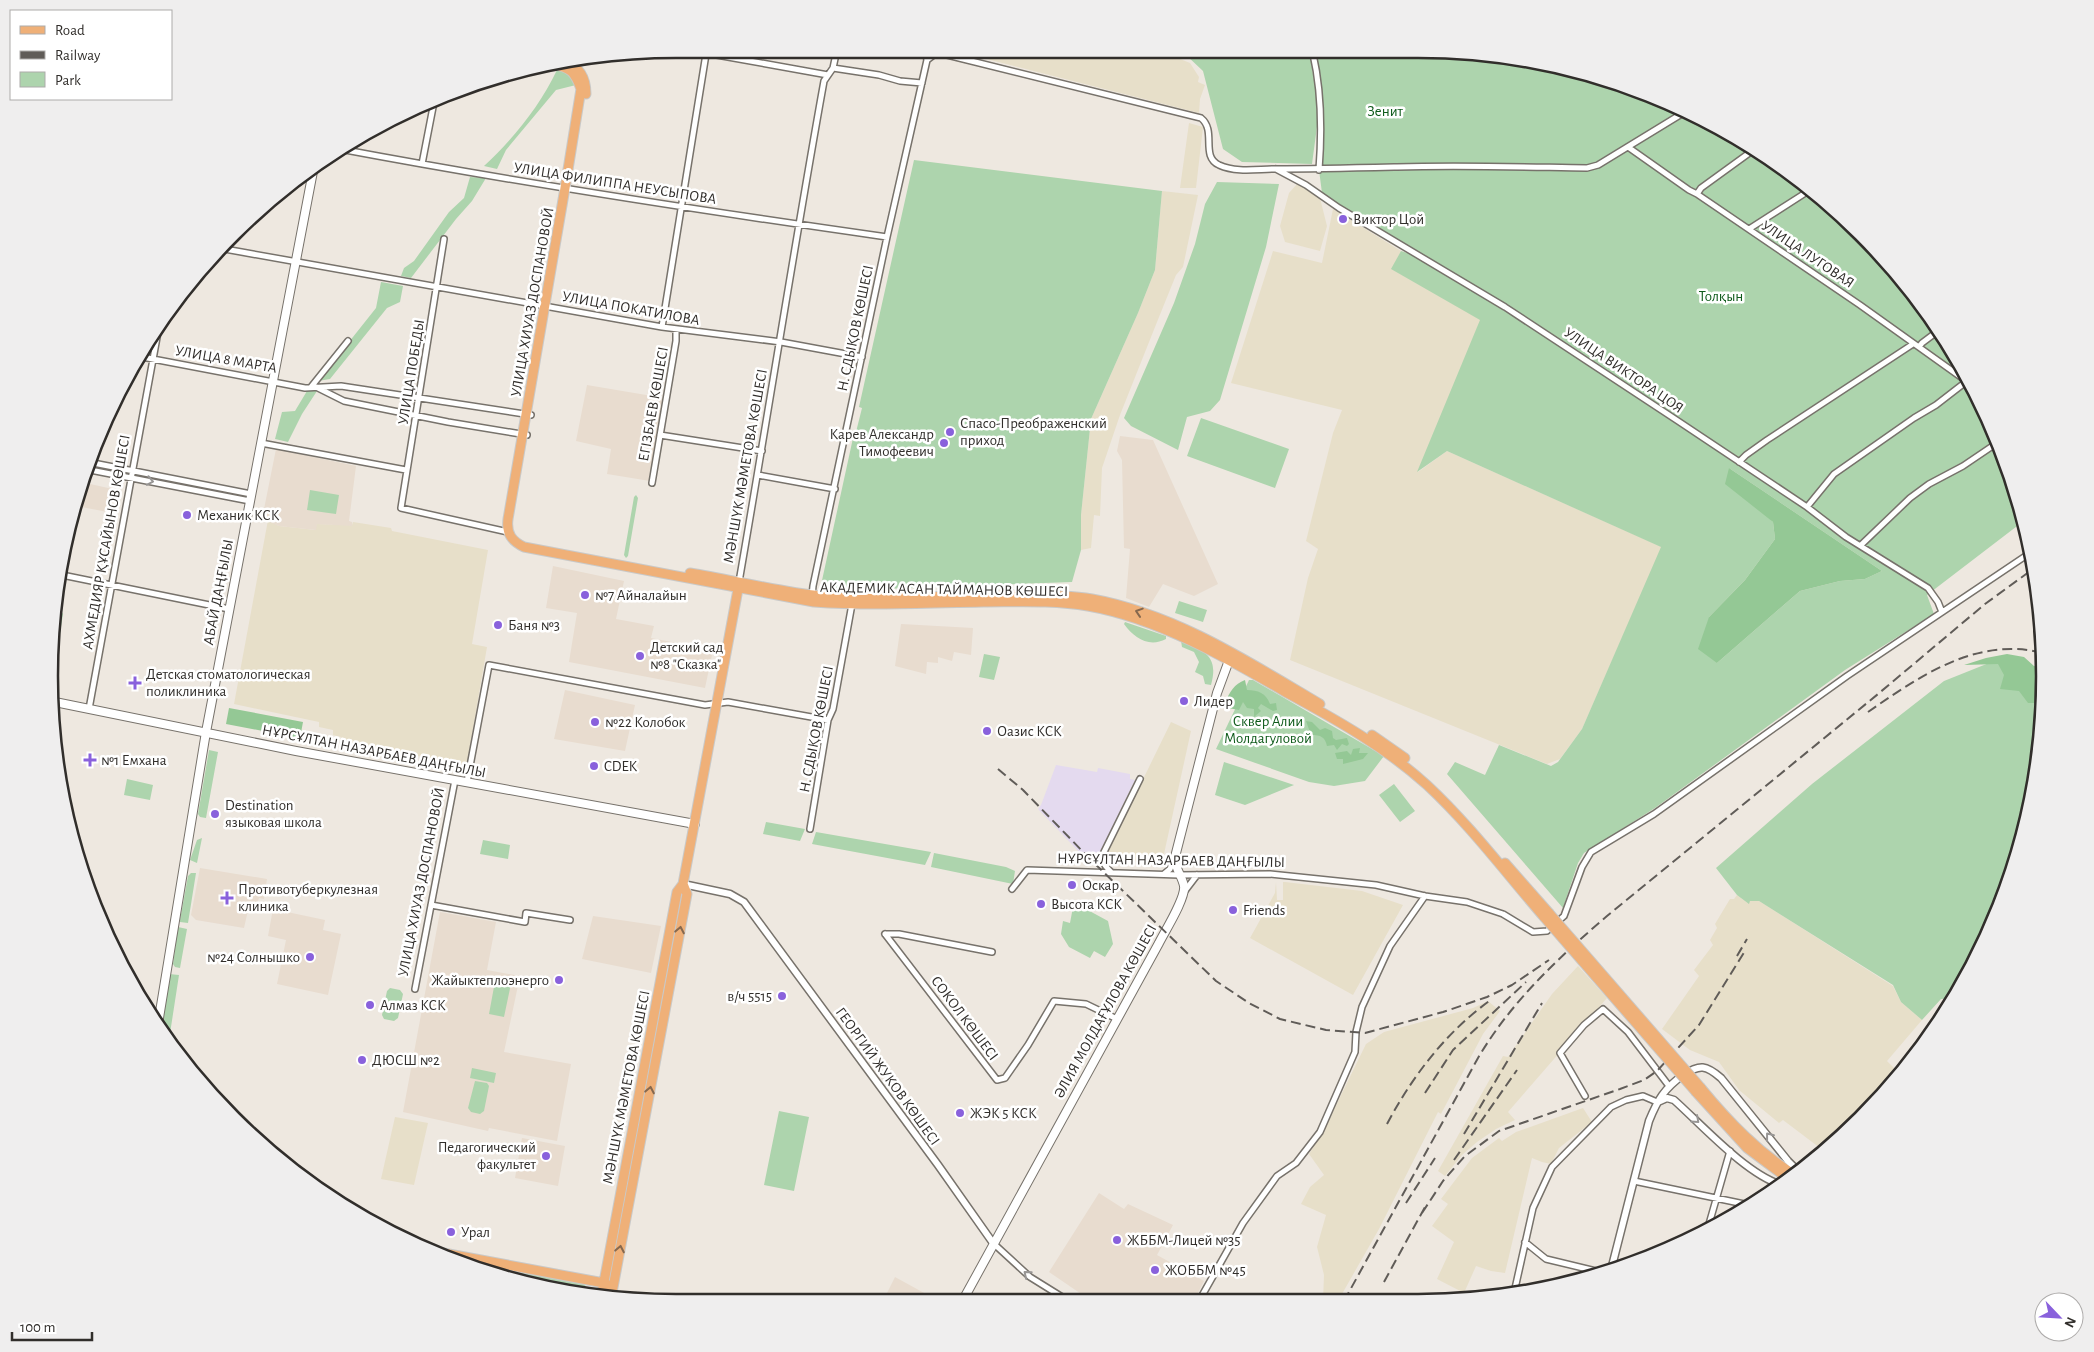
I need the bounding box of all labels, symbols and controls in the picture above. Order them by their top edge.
legend [10,10,172,100]
text: Road [55,23,85,38]
text: Railway [55,48,101,63]
text: Park [55,73,81,88]
park label: Зенит [1367,104,1403,119]
street label: УЛИЦА ФИЛИППА НЕУСЫПОВА [512,160,718,207]
street label: УЛИЦА ХИУАЗ ДОСПАНОВОЙ [508,206,557,398]
place label: Виктор Цой [1353,212,1424,227]
marker: Виктор Цой [1337,213,1349,225]
street label: УЛИЦА ЛУГОВАЯ [1759,218,1857,291]
street label: Н. СДЫҚОВ КӨШЕСІ [835,264,876,393]
street label: УЛИЦА ПОКАТИЛОВА [561,289,701,328]
park label: Толқын [1699,289,1743,304]
street label: УЛИЦА ПОБЕДЫ [396,318,427,426]
street label: УЛИЦА ВИКТОРА ЦОЯ [1561,325,1686,416]
street label: УЛИЦА 8 МАРТА [174,343,278,376]
street label: ЕГІЗБАЕВ КӨШЕСІ [636,346,671,463]
street label: МӘНШҮК МӘМЕТОВА КӨШЕСІ [721,368,770,564]
place label: Спасо-Преображенский приход [960,416,1107,448]
marker: Спасо-Преображенский приход [944,426,956,438]
place label: Карев Александр Тимофеевич [829,427,934,459]
street label: АХМЕДИЯР ҚҰСАЙЫНОВ КӨШЕСІ [80,434,133,651]
marker: Карев Александр Тимофеевич [938,437,950,449]
one-way arrow [145,476,154,486]
place label: Механик КСК [197,508,280,523]
marker: Механик КСК [181,509,193,521]
street label: АБАЙ ДАҢҒЫЛЫ [201,538,236,646]
street label: АКАДЕМИК АСАН ТАЙМАНОВ КӨШЕСІ [820,580,1068,599]
place label: №7 Айналайын [595,588,687,603]
marker: №7 Айналайын [579,589,591,601]
one-way arrow [1136,608,1144,618]
place label: Баня №3 [508,618,560,633]
marker: Баня №3 [492,619,504,631]
place label: Детский сад №8 "Сказка" [650,640,723,672]
marker: Детский сад №8 "Сказка" [634,650,646,662]
street label: Н. СДЫҚОВ КӨШЕСІ [797,664,836,794]
place label: Детская стоматологическая поликлиника [146,667,310,699]
marker: Детская стоматологическая поликлиника [128,676,142,690]
place label: Лидер [1194,694,1233,709]
marker: Лидер [1178,695,1190,707]
park label: Сквер Алии Молдагуловой [1224,714,1312,746]
place label: №22 Колобок [605,715,686,730]
marker: №22 Колобок [589,716,601,728]
street label: НҰРСҰЛТАН НАЗАРБАЕВ ДАҢҒЫЛЫ [261,722,487,781]
place label: Оазис КСК [997,724,1062,739]
marker: Оазис КСК [981,725,993,737]
marker: №1 Емхана [83,753,97,767]
place label: №1 Емхана [101,753,167,768]
place label: CDEK [604,759,638,774]
marker: CDEK [588,760,600,772]
street label: УЛИЦА ХИУАЗ ДОСПАНОВОЙ [396,786,447,978]
place label: Destination языковая школа [225,798,322,830]
marker: Destination языковая школа [209,808,221,820]
street label: НҰРСҰЛТАН НАЗАРБАЕВ ДАҢҒЫЛЫ [1057,851,1285,870]
place label: Оскар [1082,878,1119,893]
marker: Оскар [1066,879,1078,891]
place label: Противотуберкулезная клиника [238,882,378,914]
marker: Противотуберкулезная клиника [220,891,234,905]
place label: Высота КСК [1051,897,1122,912]
marker: Высота КСК [1035,898,1047,910]
place label: Friends [1243,903,1285,918]
marker: Friends [1227,904,1239,916]
street label: ӘЛИЯ МОЛДАҒҰЛОВА КӨШЕСІ [1051,922,1159,1101]
one-way arrow [674,926,685,934]
place label: №24 Солнышко [207,950,300,965]
marker: №24 Солнышко [304,951,316,963]
place label: Жайыктеплоэнерго [431,973,549,988]
street label: СОКОЛ КӨШЕСІ [928,973,1001,1063]
marker: Жайыктеплоэнерго [553,974,565,986]
street label: МӘНШҮК МӘМЕТОВА КӨШЕСІ [600,989,653,1185]
place label: в/ч 5515 [727,989,772,1004]
marker: в/ч 5515 [776,990,788,1002]
place label: Алмаз КСК [380,998,446,1013]
marker: Алмаз КСК [364,999,376,1011]
street label: ГЕОРГИЙ ЖУКОВ КӨШЕСІ [833,1005,943,1148]
place label: ДЮСШ №2 [372,1053,440,1068]
marker: ДЮСШ №2 [356,1054,368,1066]
one-way arrow [644,1085,655,1094]
place label: ЖЭК 5 КСК [970,1106,1037,1121]
marker: ЖЭК 5 КСК [954,1107,966,1119]
one-way arrow [1691,1115,1700,1124]
one-way arrow [1766,1132,1775,1142]
place label: Педагогический факультет [438,1140,537,1172]
marker: Педагогический факультет [540,1150,552,1162]
place label: Урал [461,1225,490,1240]
marker: Урал [445,1226,457,1238]
place label: ЖББМ-Лицей №35 [1127,1233,1241,1248]
marker: ЖББМ-Лицей №35 [1111,1234,1123,1246]
one-way arrow [614,1245,625,1254]
place label: ЖОББМ №45 [1165,1263,1246,1278]
marker: ЖОББМ №45 [1149,1264,1161,1276]
one-way arrow [1024,1271,1033,1280]
north arrow [2034,1292,2084,1342]
scale bar [12,1310,92,1342]
text: N [2061,1315,2078,1329]
text: 100 m [20,1320,55,1335]

